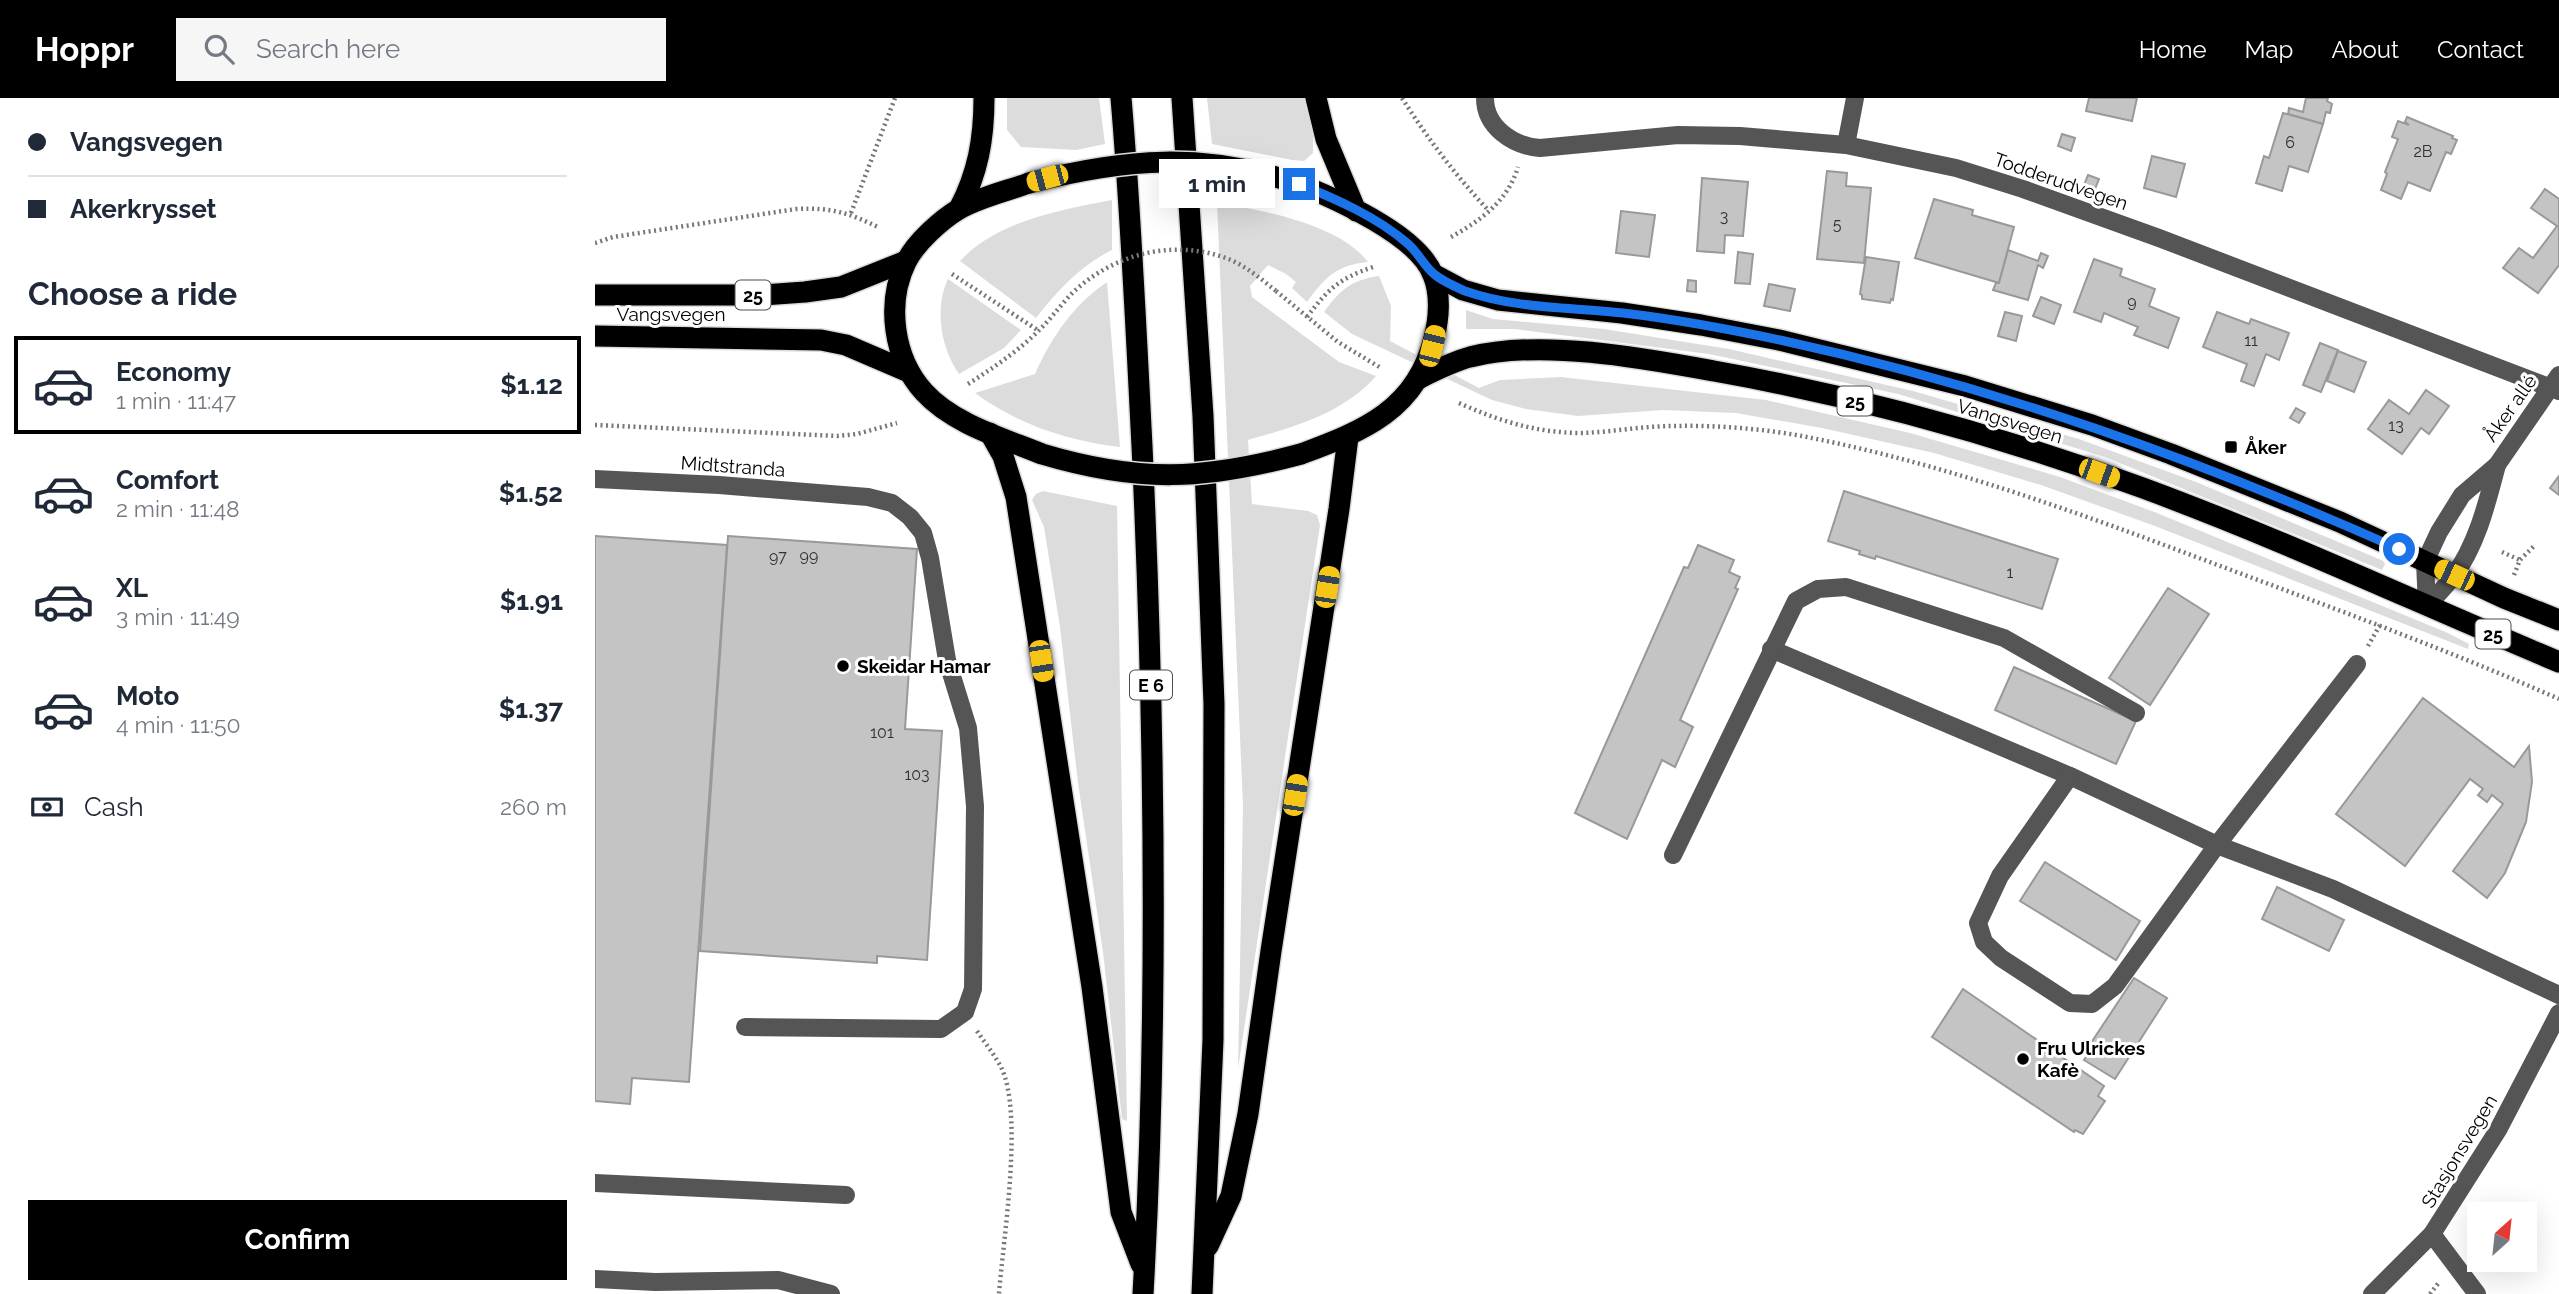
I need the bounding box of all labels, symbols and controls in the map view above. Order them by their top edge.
search box [176,18,666,81]
text: Hoppr [35,30,134,69]
icon: search [200,30,238,68]
text: Search here [256,34,400,64]
text: Home [2139,35,2207,64]
text: Map [2245,35,2293,64]
text: About [2331,35,2399,64]
text: Contact [2437,35,2524,64]
text: Vangsvegen [70,127,223,157]
house number: 6 [2285,133,2295,152]
house number: 2B [2414,142,2433,161]
street label: Todderudvegen [1991,148,2131,214]
callout: 1 min [1159,160,1275,208]
car [1024,162,1071,194]
route end [1283,168,1315,200]
text: 1 min [1188,170,1246,197]
text: Akerkrysset [70,194,217,224]
house number: 3 [1720,207,1728,226]
house number: 5 [1833,215,1842,234]
text: Choose a ride [28,275,237,312]
road number: 25 [735,280,771,310]
house number: 9 [2127,292,2137,311]
street label: Vangsvegen [617,303,725,325]
car [1417,323,1448,369]
house number: 11 [2244,331,2258,350]
icon: car [32,354,95,417]
text: Economy [116,357,231,387]
text: $1.12 [500,370,563,400]
street label: Åker allé [2479,370,2541,446]
road number: 25 [1837,386,1873,416]
text: 1 min · 11:47 [116,387,236,414]
street label: Vangsvegen [1955,395,2065,447]
house number: 13 [2388,416,2404,435]
place label: Åker [2245,436,2287,458]
marker: Åker [2223,439,2239,455]
street label: Midtstranda [680,451,786,481]
car [2076,456,2123,490]
icon: car [32,462,95,525]
text: Comfort [116,465,219,495]
text: $1.52 [499,478,563,508]
text: 2 min · 11:48 [116,495,240,522]
route start [2383,533,2415,565]
house number: 99 [800,546,818,565]
house number: 97 [769,547,787,566]
car [2431,557,2478,593]
house number: 1 [2007,563,2014,582]
car [1314,565,1341,609]
icon: car [32,570,95,633]
text: XL [116,573,148,603]
text: $1.91 [500,586,563,616]
text: 3 min · 11:49 [116,603,240,630]
road number: 25 [2476,620,2511,648]
car [1028,639,1055,683]
place label: Skeidar Hamar [857,655,991,677]
marker: Skeidar Hamar [835,658,851,674]
road number: E 6 [1130,670,1172,700]
icon: car [32,678,95,741]
text: Moto [116,681,179,711]
text: $1.37 [499,694,563,724]
text: 4 min · 11:50 [116,711,241,738]
house number: 101 [870,723,894,742]
house number: 103 [904,765,930,784]
car [1282,773,1309,817]
icon: cash [28,788,66,826]
text: Cash [84,792,144,822]
text: 260 m [500,793,567,820]
place label: Fru Ulrickes Kafè [2037,1037,2145,1081]
marker: Fru Ulrickes Kafè [2015,1051,2031,1067]
street label: Stasjonsvegen [2417,1091,2501,1211]
button: Confirm [28,1200,567,1280]
north arrow [2467,1202,2537,1272]
map controls [2467,1202,2537,1272]

